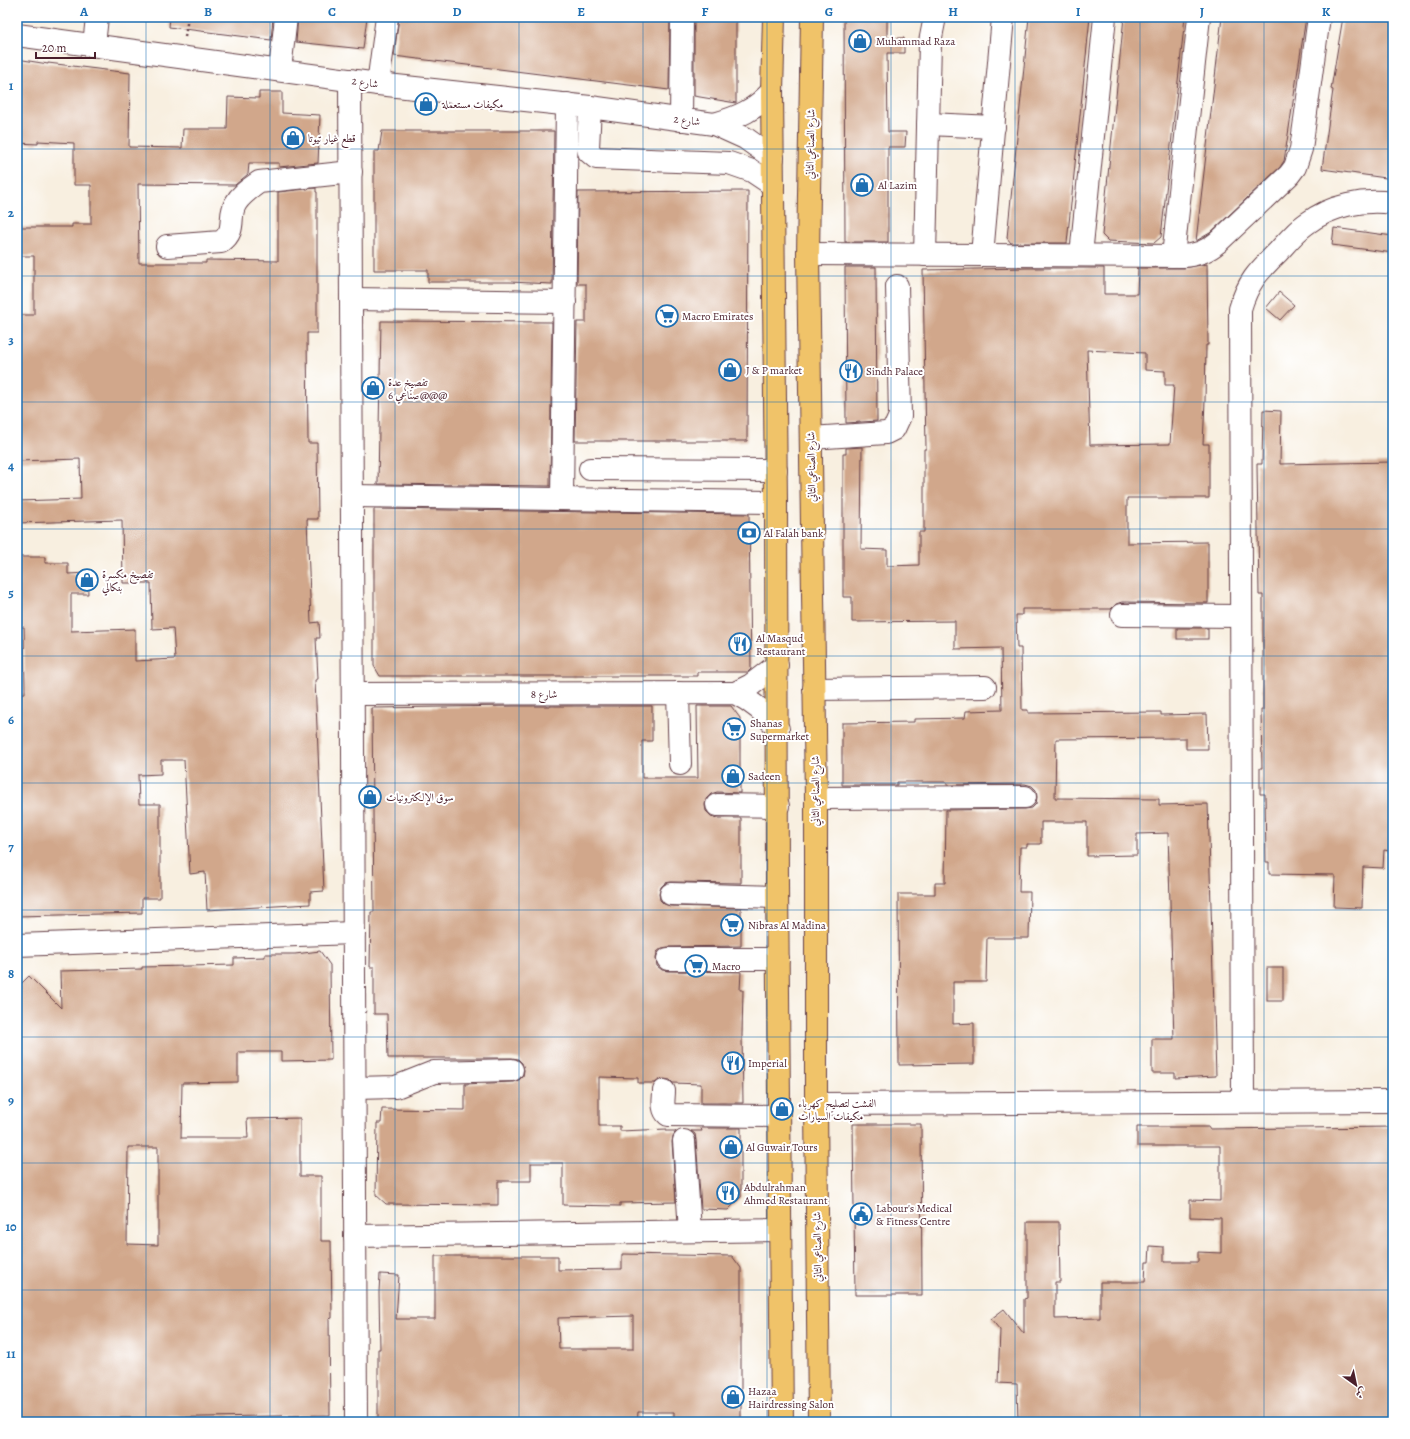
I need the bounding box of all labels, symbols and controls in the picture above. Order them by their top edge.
text: A [79,3,89,20]
text: B [204,3,212,20]
text: C [328,3,336,20]
text: D [452,3,462,20]
text: E [577,3,585,20]
text: F [702,3,709,20]
text: G [825,3,833,20]
text: H [948,3,958,20]
text: I [1076,3,1081,20]
text: J [1200,3,1204,20]
text: K [1322,3,1331,20]
shop icon: Muhammad Raza [847,28,873,54]
scale bar [36,34,95,60]
place label: Muhammad Raza [876,34,956,49]
text: 20 m [42,40,66,56]
street label: شارع 2 [350,73,379,94]
text: 1 [9,77,14,94]
shop icon: مكيفات مستعملة [413,91,439,117]
place label: مكيفات مستعملة [441,97,503,112]
street label: شارع الصناعي الثاني [802,109,821,179]
street label: شارع 2 [673,111,701,132]
shop icon: قطع غيار تيوتا [280,125,306,151]
place label: قطع غيار تيوتا [308,131,356,148]
shop icon: Al Lazim [849,172,875,198]
place label: Al Lazim [877,178,917,193]
text: 2 [8,204,15,221]
supermarket icon: Macro Emirates [654,303,680,329]
place label: Macro Emirates [682,309,753,324]
text: 3 [8,331,14,348]
shop icon: J & P market [717,357,743,383]
restaurant icon: Sindh Palace [838,358,864,384]
place label: J & P market [746,363,803,378]
place label: Sindh Palace [866,364,923,379]
shop icon: تفصيخ عدة صناعي 6@@@ [360,375,386,401]
place label: تفصيخ عدة صناعي 6@@@ [388,375,447,404]
street label: شارع الصناعي الثاني [803,432,822,502]
text: 4 [8,457,14,474]
bank icon: Al Falah bank [736,520,762,546]
place label: Al Falah bank [763,526,824,541]
shop icon: تفصيخ مكسرة بنكالي [74,567,100,593]
place label: تفصيخ مكسرة بنكالي [102,567,154,596]
text: 5 [8,584,14,601]
restaurant icon: Al Masqud Restaurant [727,631,753,657]
place label: Al Masqud Restaurant [755,631,806,659]
street label: شارع 8 [531,687,557,704]
text: 6 [8,711,14,728]
supermarket icon: Shanas Supermarket [721,716,747,742]
place label: Shanas Supermarket [750,716,809,744]
street label: شارع الصناعي الثاني [808,756,825,826]
shop icon: Sadeen [720,763,746,789]
place label: Sadeen [748,769,781,784]
shop icon: سوق الإلكترونيات [357,784,383,810]
place label: سوق الإلكترونيات [386,790,454,806]
text: 7 [8,838,14,855]
supermarket icon: Nibras Al Madina [719,912,745,938]
place label: Nibras Al Madina [748,918,827,933]
supermarket icon: Macro [683,953,709,979]
place label: Macro [712,959,741,974]
text: 8 [8,965,14,982]
restaurant icon: Imperial [720,1050,746,1076]
place label: Imperial [748,1056,787,1071]
text: 9 [8,1092,14,1109]
shop icon: الفشت لتصلیح کھرباء مکیفات السیارات [769,1096,795,1122]
place label: الفشت لتصلیح کھرباء مکیفات السیارات [798,1096,876,1124]
shop icon: Al Guwair Tours [718,1134,744,1160]
place label: Al Guwair Tours [745,1140,818,1155]
restaurant icon: Abdulrahman Ahmed Restaurant [715,1180,741,1206]
place label: Abdulrahman Ahmed Restaurant [743,1180,828,1208]
public building icon: Labour's Medical & Fitness Centre [848,1201,874,1227]
place label: Labour's Medical & Fitness Centre [876,1201,952,1229]
street label: شارع الصناعي الثاني [809,1212,828,1282]
text: 10 [5,1218,17,1235]
text: 11 [6,1345,16,1362]
north arrow [1336,1365,1376,1405]
shop icon: Hazaa Hairdressing Salon [720,1384,746,1410]
place label: Hazaa Hairdressing Salon [748,1384,834,1412]
text: ش [1352,1384,1370,1402]

